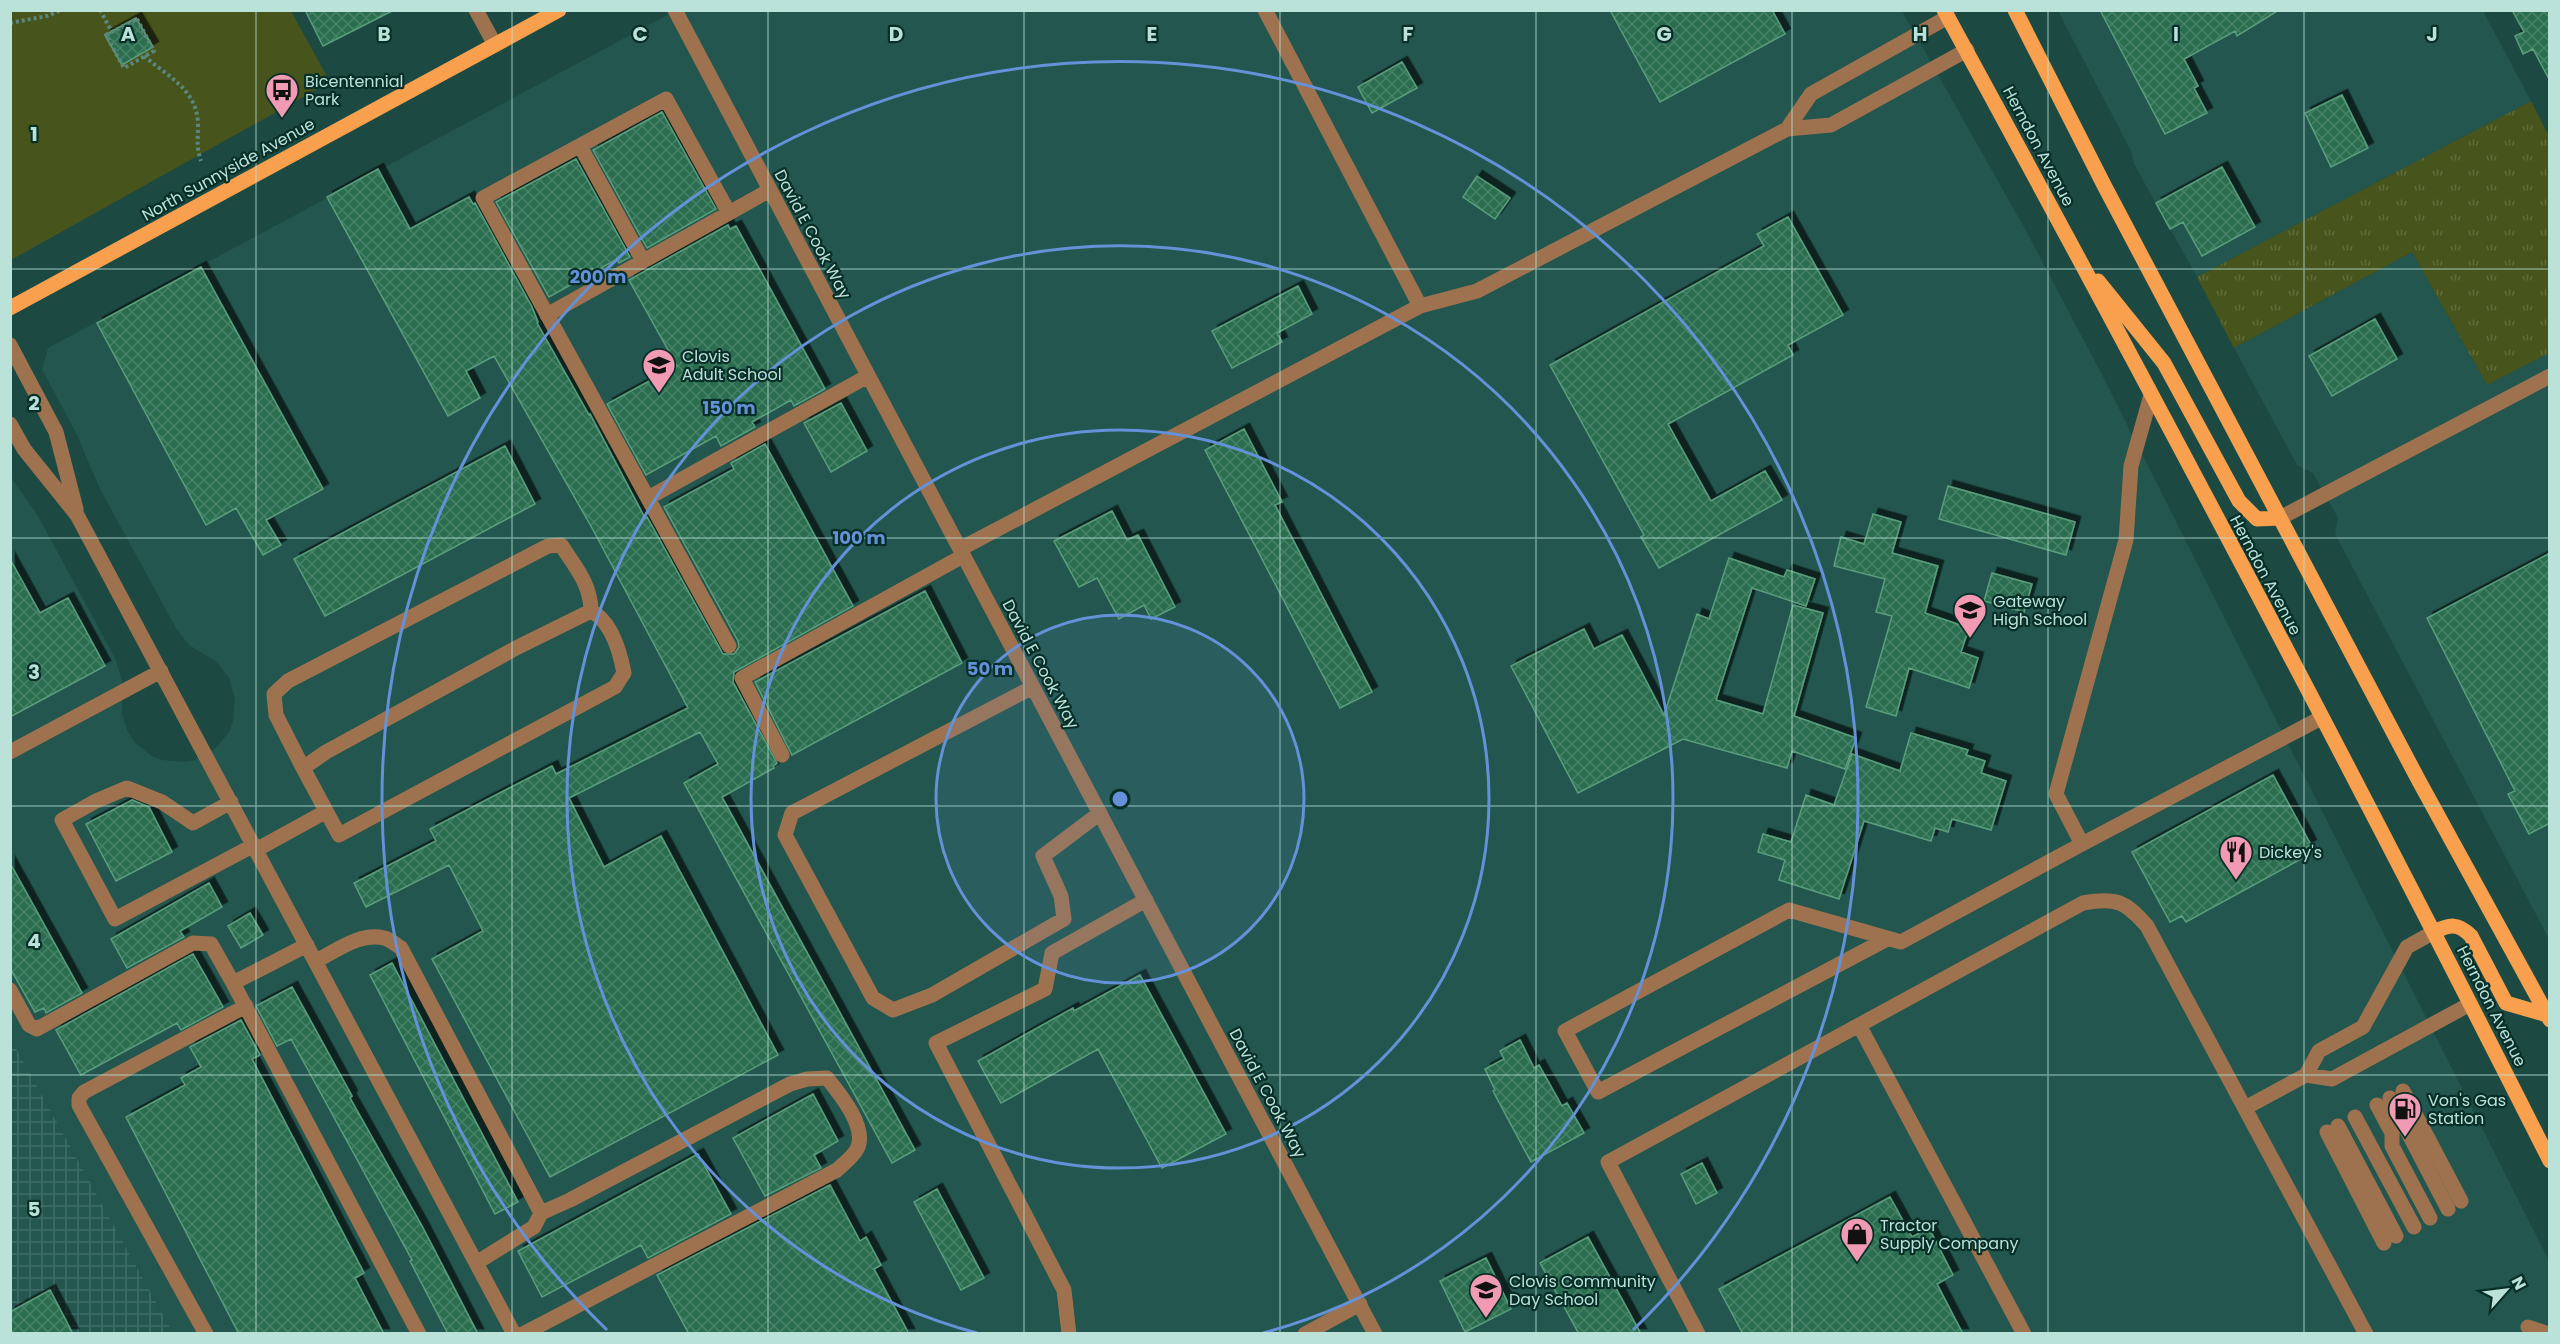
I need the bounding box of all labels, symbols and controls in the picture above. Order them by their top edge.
text: A [121,20,136,48]
text: B [377,20,391,48]
text: C [632,20,648,48]
text: D [889,20,903,48]
text: E [1147,20,1157,48]
text: F [1403,20,1414,48]
text: G [1656,20,1672,48]
text: H [1913,20,1927,48]
text: I [2173,20,2179,48]
text: J [2426,20,2438,48]
place label: Bicentennial Park [305,70,404,111]
bus stop icon: Bicentennial Park [264,72,300,119]
street label: Herndon Avenue [1997,82,2080,210]
street label: North Sunnyside Avenue [138,112,319,227]
text: 1 [30,120,38,148]
street label: David E Cook Way [769,166,856,303]
text: 200 m [570,264,626,289]
place label: Clovis Adult School [682,345,782,386]
school or university icon: Clovis Adult School [641,347,677,394]
text: 2 [28,389,40,417]
text: 150 m [702,395,756,420]
street label: Herndon Avenue [2224,511,2307,639]
text: 100 m [832,525,886,550]
place label: Gateway High School [1993,590,2087,631]
school or university icon: Gateway High School [1952,592,1988,639]
street label: David E Cook Way [997,596,1084,733]
text: 50 m [967,656,1013,681]
text: 3 [28,658,40,686]
centre of rings [1110,789,1130,809]
restaurant icon: Dickey's [2218,834,2254,881]
place label: Dickey's [2259,841,2322,864]
text: 4 [27,927,41,955]
street label: Herndon Avenue [2451,942,2532,1071]
street label: David E Cook Way [1224,1025,1311,1162]
place label: Von's Gas Station [2428,1089,2506,1130]
fuel station icon: Von's Gas Station [2387,1091,2423,1138]
text: 5 [28,1195,41,1223]
place label: Tractor Supply Company [1880,1214,2018,1255]
shop icon: Tractor Supply Company [1839,1216,1875,1263]
north arrow [2476,1260,2536,1320]
place label: Clovis Community Day School [1509,1270,1656,1311]
school or university icon: Clovis Community Day School [1468,1272,1504,1319]
text: N [2506,1272,2532,1294]

